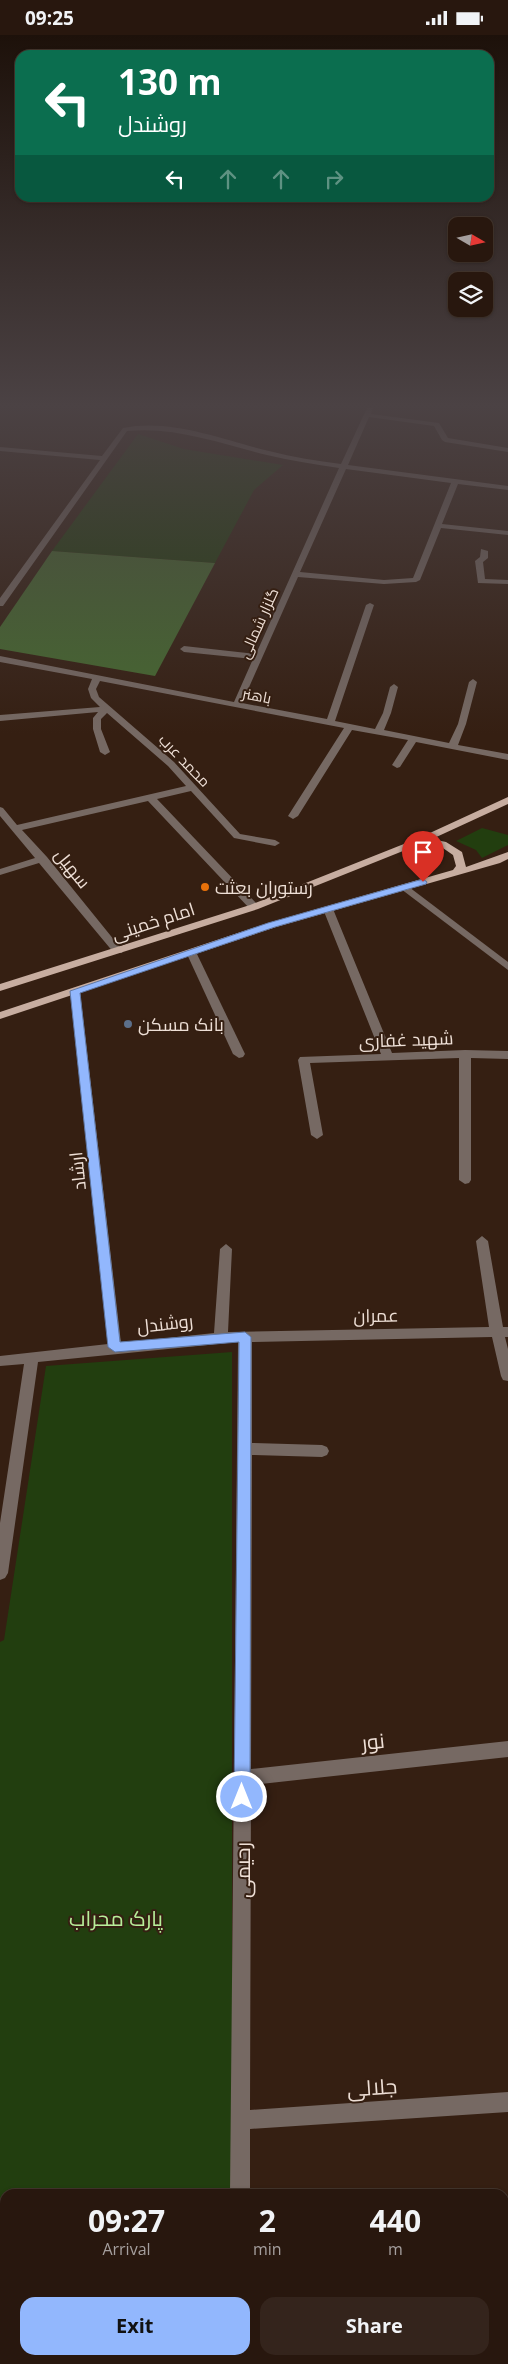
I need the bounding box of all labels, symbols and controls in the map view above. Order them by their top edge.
text: 09:25 [25,5,74,31]
text: 130 m [118,58,222,105]
icon: left [35,70,100,135]
text: روشندل [118,108,187,138]
icon: left [161,165,189,193]
icon: ahead [214,165,242,193]
icon: ahead [267,165,295,193]
icon: right [320,165,348,193]
north arrow [448,217,492,263]
map controls [448,217,493,317]
button: layers [448,272,493,317]
street label: گلزار شمالی [234,584,283,662]
street label: باهنر [240,682,273,708]
street label: محمد عرب [155,729,215,791]
pin [402,831,444,882]
icon: arrive [409,838,437,866]
street label: سهیل [50,843,96,893]
place label: رستوران بعثت [215,875,313,899]
marker: رستوران بعثت [199,881,211,893]
street label: امام خمینی [108,896,198,947]
place label: بانک مسکن [138,1012,224,1036]
marker: بانک مسکن [122,1018,134,1030]
street label: شهید غفاری [358,1025,454,1053]
street label: ارشاد [63,1151,91,1191]
street label: عمران [353,1303,399,1327]
street label: روشندل [136,1308,194,1338]
street label: نور [359,1726,386,1756]
position arrow [215,1770,267,1822]
street label: رحیمی [228,1842,256,1898]
park label: پارک محراب [69,1904,163,1933]
street label: جلالی [346,2071,398,2103]
text: 09:27 [88,2200,165,2241]
text: 2 [259,2200,276,2241]
text: 440 [370,2200,421,2241]
text: Arrival [102,2238,151,2260]
text: min [253,2238,282,2260]
text: m [388,2238,403,2260]
button: Exit [20,2297,250,2355]
button: Share [260,2297,489,2355]

